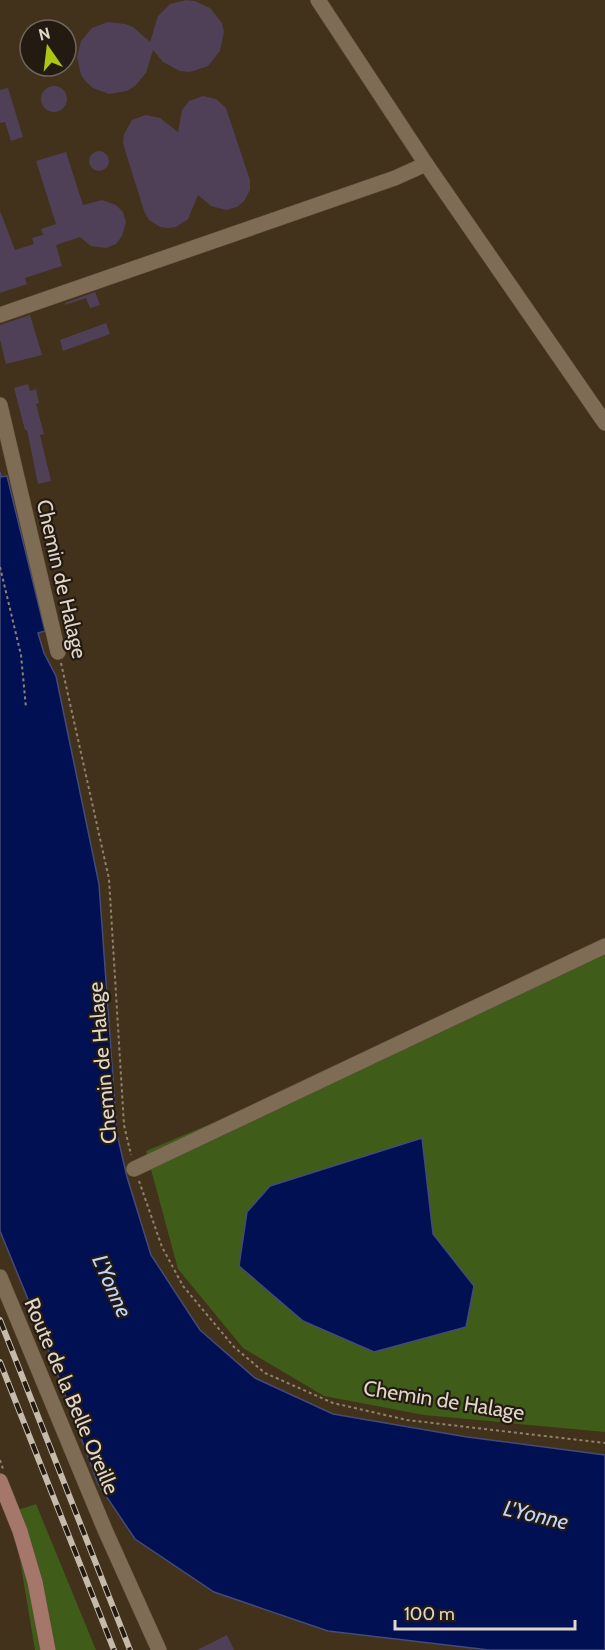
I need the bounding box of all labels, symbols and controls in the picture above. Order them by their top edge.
north arrow [18,18,78,78]
text: N [37,23,52,45]
street label: Chemin de Halage [32,497,93,661]
street label: Chemin de Halage [82,981,122,1145]
water label: L'Yonne [86,1250,138,1322]
street label: Route de la Belle Oreille [19,1294,125,1498]
street label: Chemin de Halage [362,1375,526,1425]
water label: L'Yonne [501,1494,571,1536]
scale bar [395,1593,575,1631]
text: 100 m [404,1603,455,1625]

